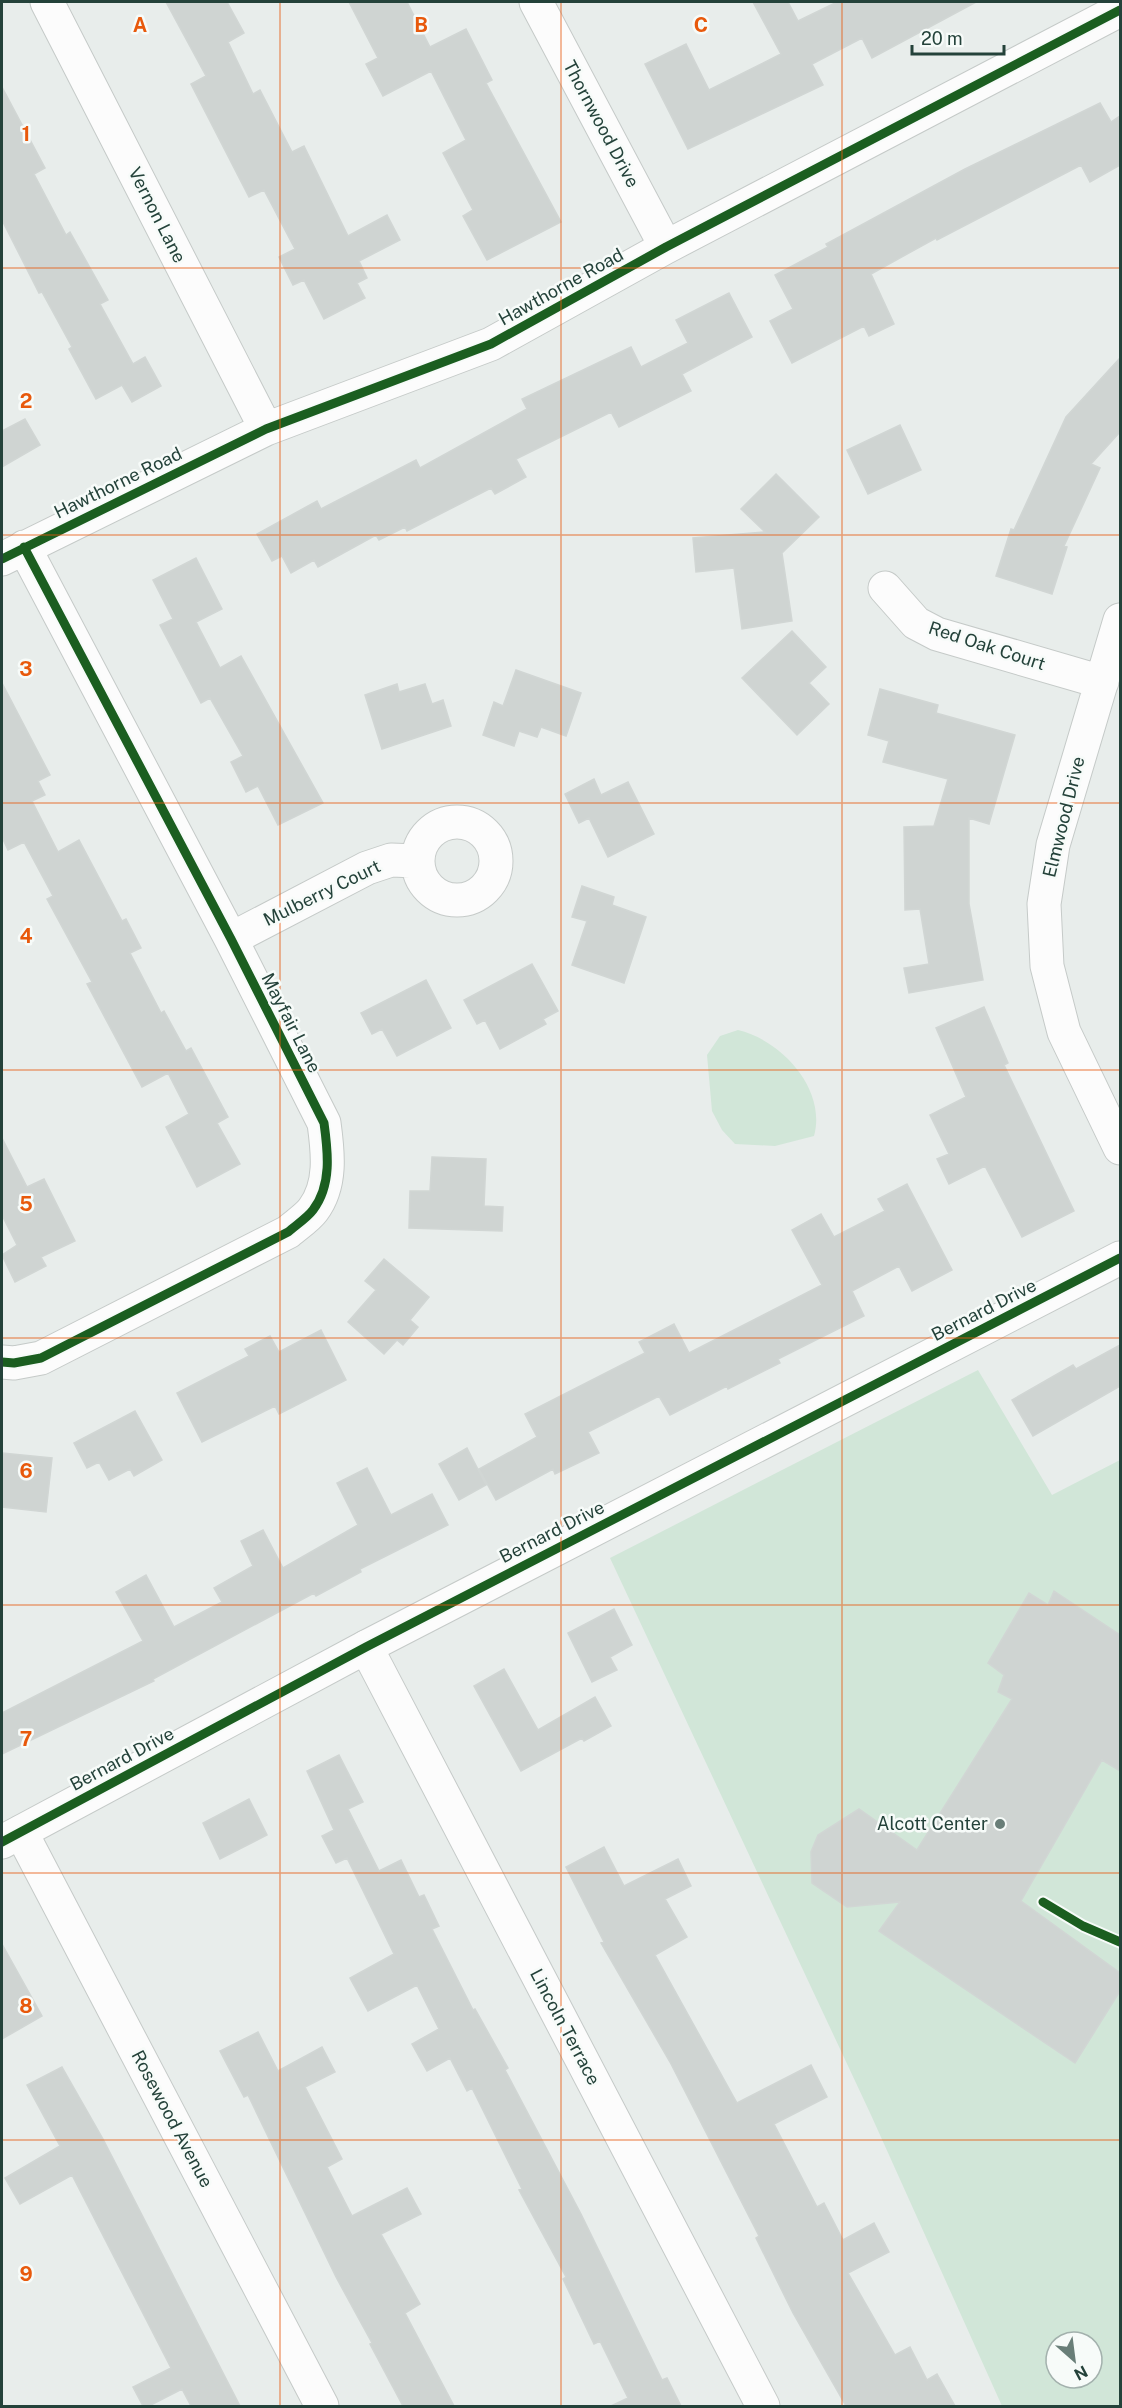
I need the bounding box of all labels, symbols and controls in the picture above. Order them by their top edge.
text: A [133,13,147,37]
text: B [414,13,428,37]
text: C [694,13,708,37]
scale bar [912,18,1004,56]
text: 20 m [921,28,963,49]
street label: Thornwood Drive [559,57,644,191]
text: 1 [22,122,30,146]
street label: Vernon Lane [124,163,191,266]
street label: Hawthorne Road [495,244,627,330]
text: 2 [20,389,32,413]
street label: Hawthorne Road [50,443,185,523]
street label: Red Oak Court [926,617,1048,674]
text: 3 [19,657,33,681]
street label: Elmwood Drive [1038,754,1089,880]
street label: Mulberry Court [260,855,384,930]
text: 4 [19,924,33,948]
street label: Mayfair Lane [257,969,326,1076]
text: 5 [19,1192,33,1216]
street label: Bernard Drive [928,1274,1040,1345]
text: 6 [19,1459,33,1483]
street label: Bernard Drive [496,1496,608,1567]
street label: Bernard Drive [66,1722,177,1795]
text: 7 [20,1727,32,1751]
place label: Alcott Center [877,1813,988,1834]
marker: Alcott Center [993,1817,1007,1831]
street label: Lincoln Terrace [526,1965,605,2088]
text: 8 [19,1994,33,2018]
street label: Rosewood Avenue [127,2047,217,2191]
text: 9 [19,2262,33,2286]
north arrow [1044,2330,1104,2390]
text: N [1071,2361,1091,2384]

